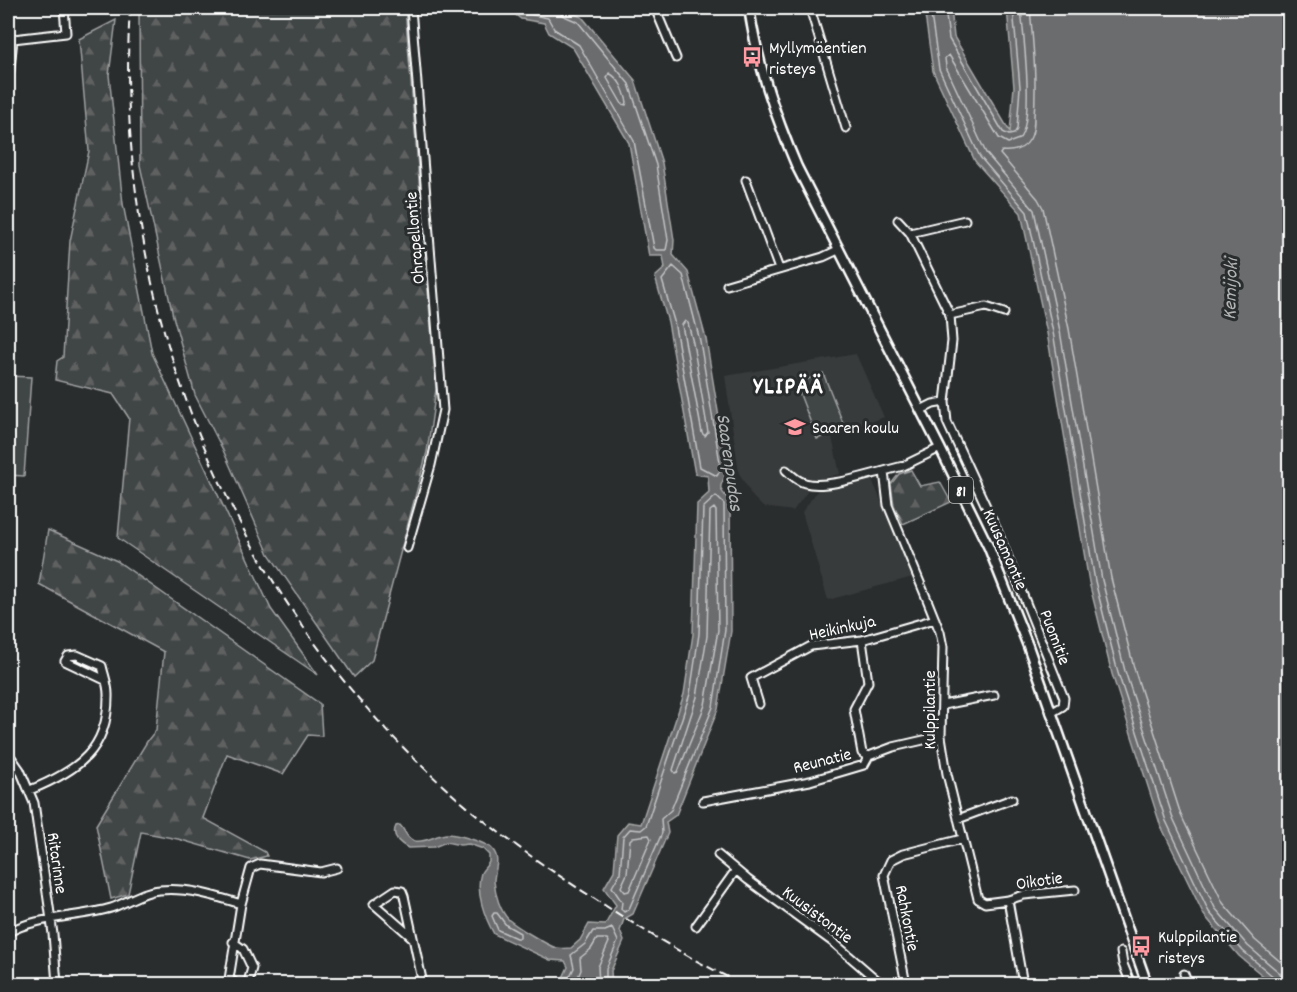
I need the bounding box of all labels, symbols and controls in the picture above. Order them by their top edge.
place label: Myllymäentien risteys [769,37,866,83]
bus stop icon: Myllymäentien risteys [740,45,764,69]
street label: Ohrapellontie [400,190,433,285]
water label: Kemijoki [1217,255,1247,320]
district label: YLIPÄÄ [753,371,824,405]
water label: Saarenpudas [707,412,749,513]
school or university icon: Saaren koulu [783,415,807,439]
place label: Saaren koulu [812,417,899,442]
road number: 81 [949,477,973,503]
street label: Kuusamontie [975,505,1033,595]
street label: Puomitie [1032,607,1076,669]
street label: Heikinkuja [807,610,879,649]
street label: Kulppilantie [919,670,944,750]
street label: Reunatie [791,743,854,782]
street label: Ritarinne [39,831,72,896]
street label: Oikotie [1014,867,1064,898]
street label: Kuusistontie [776,881,857,951]
street label: Rahkontie [887,883,924,954]
place label: Kulppilantie risteys [1158,926,1237,972]
bus stop icon: Kulppilantie risteys [1129,934,1153,958]

